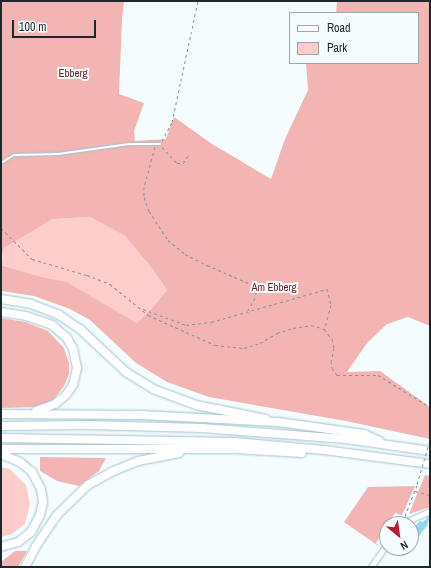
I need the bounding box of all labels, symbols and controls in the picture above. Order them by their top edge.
scale bar [14,12,98,38]
legend [289,12,419,64]
text: 100 m [19,19,46,35]
text: Road [327,20,351,36]
text: Park [327,40,347,56]
park label: Ebberg [58,66,88,80]
park label: Am Ebberg [251,280,297,294]
north arrow [379,516,419,556]
text: N [398,538,411,553]

